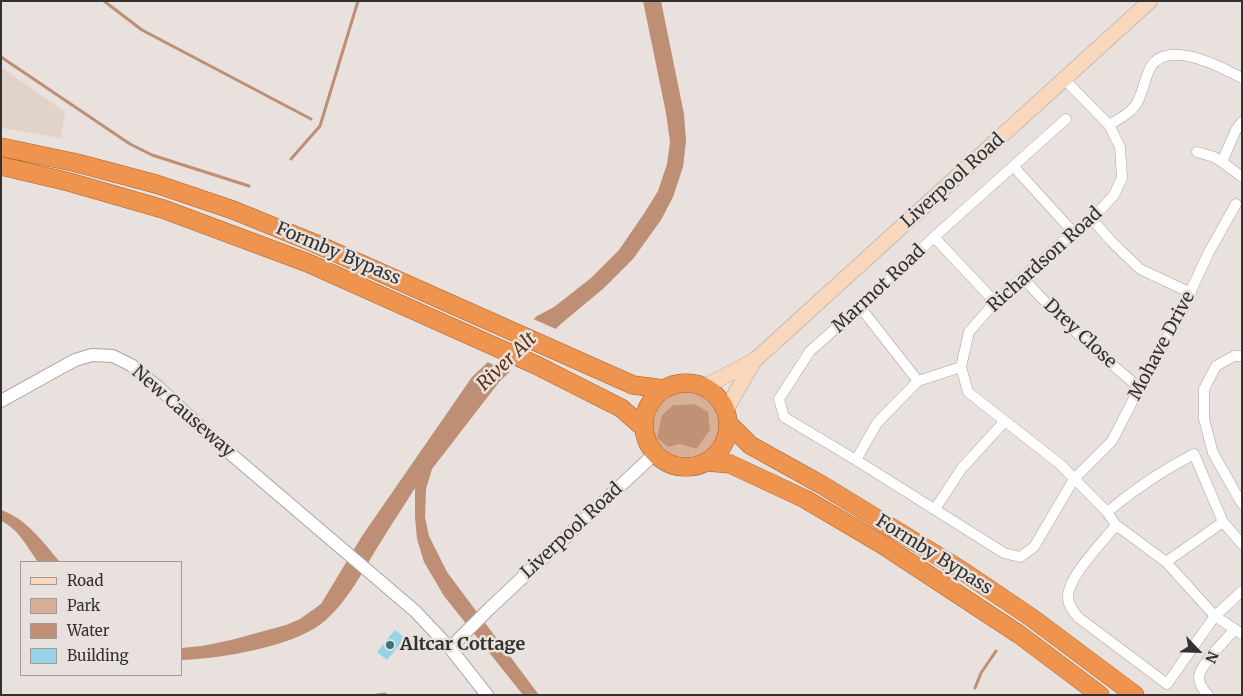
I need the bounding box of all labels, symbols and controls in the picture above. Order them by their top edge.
street label: Liverpool Road [897,129,1009,233]
street label: Richardson Road [983,203,1107,317]
street label: Formby Bypass [272,218,404,290]
street label: Marmot Road [828,241,930,337]
street label: Mohave Drive [1124,288,1200,404]
street label: Drey Close [1039,295,1121,373]
water label: River Alt [473,328,541,396]
street label: New Causeway [127,362,239,462]
street label: Liverpool Road [517,479,627,583]
street label: Formby Bypass [872,511,996,599]
legend [20,561,182,676]
text: Road [67,571,103,590]
text: Park [67,596,100,615]
text: Water [67,621,109,640]
north arrow [1173,626,1223,676]
place label: Altcar Cottage [400,634,525,656]
marker: Altcar Cottage [384,639,396,651]
text: Building [67,646,129,665]
text: N [1201,648,1222,666]

